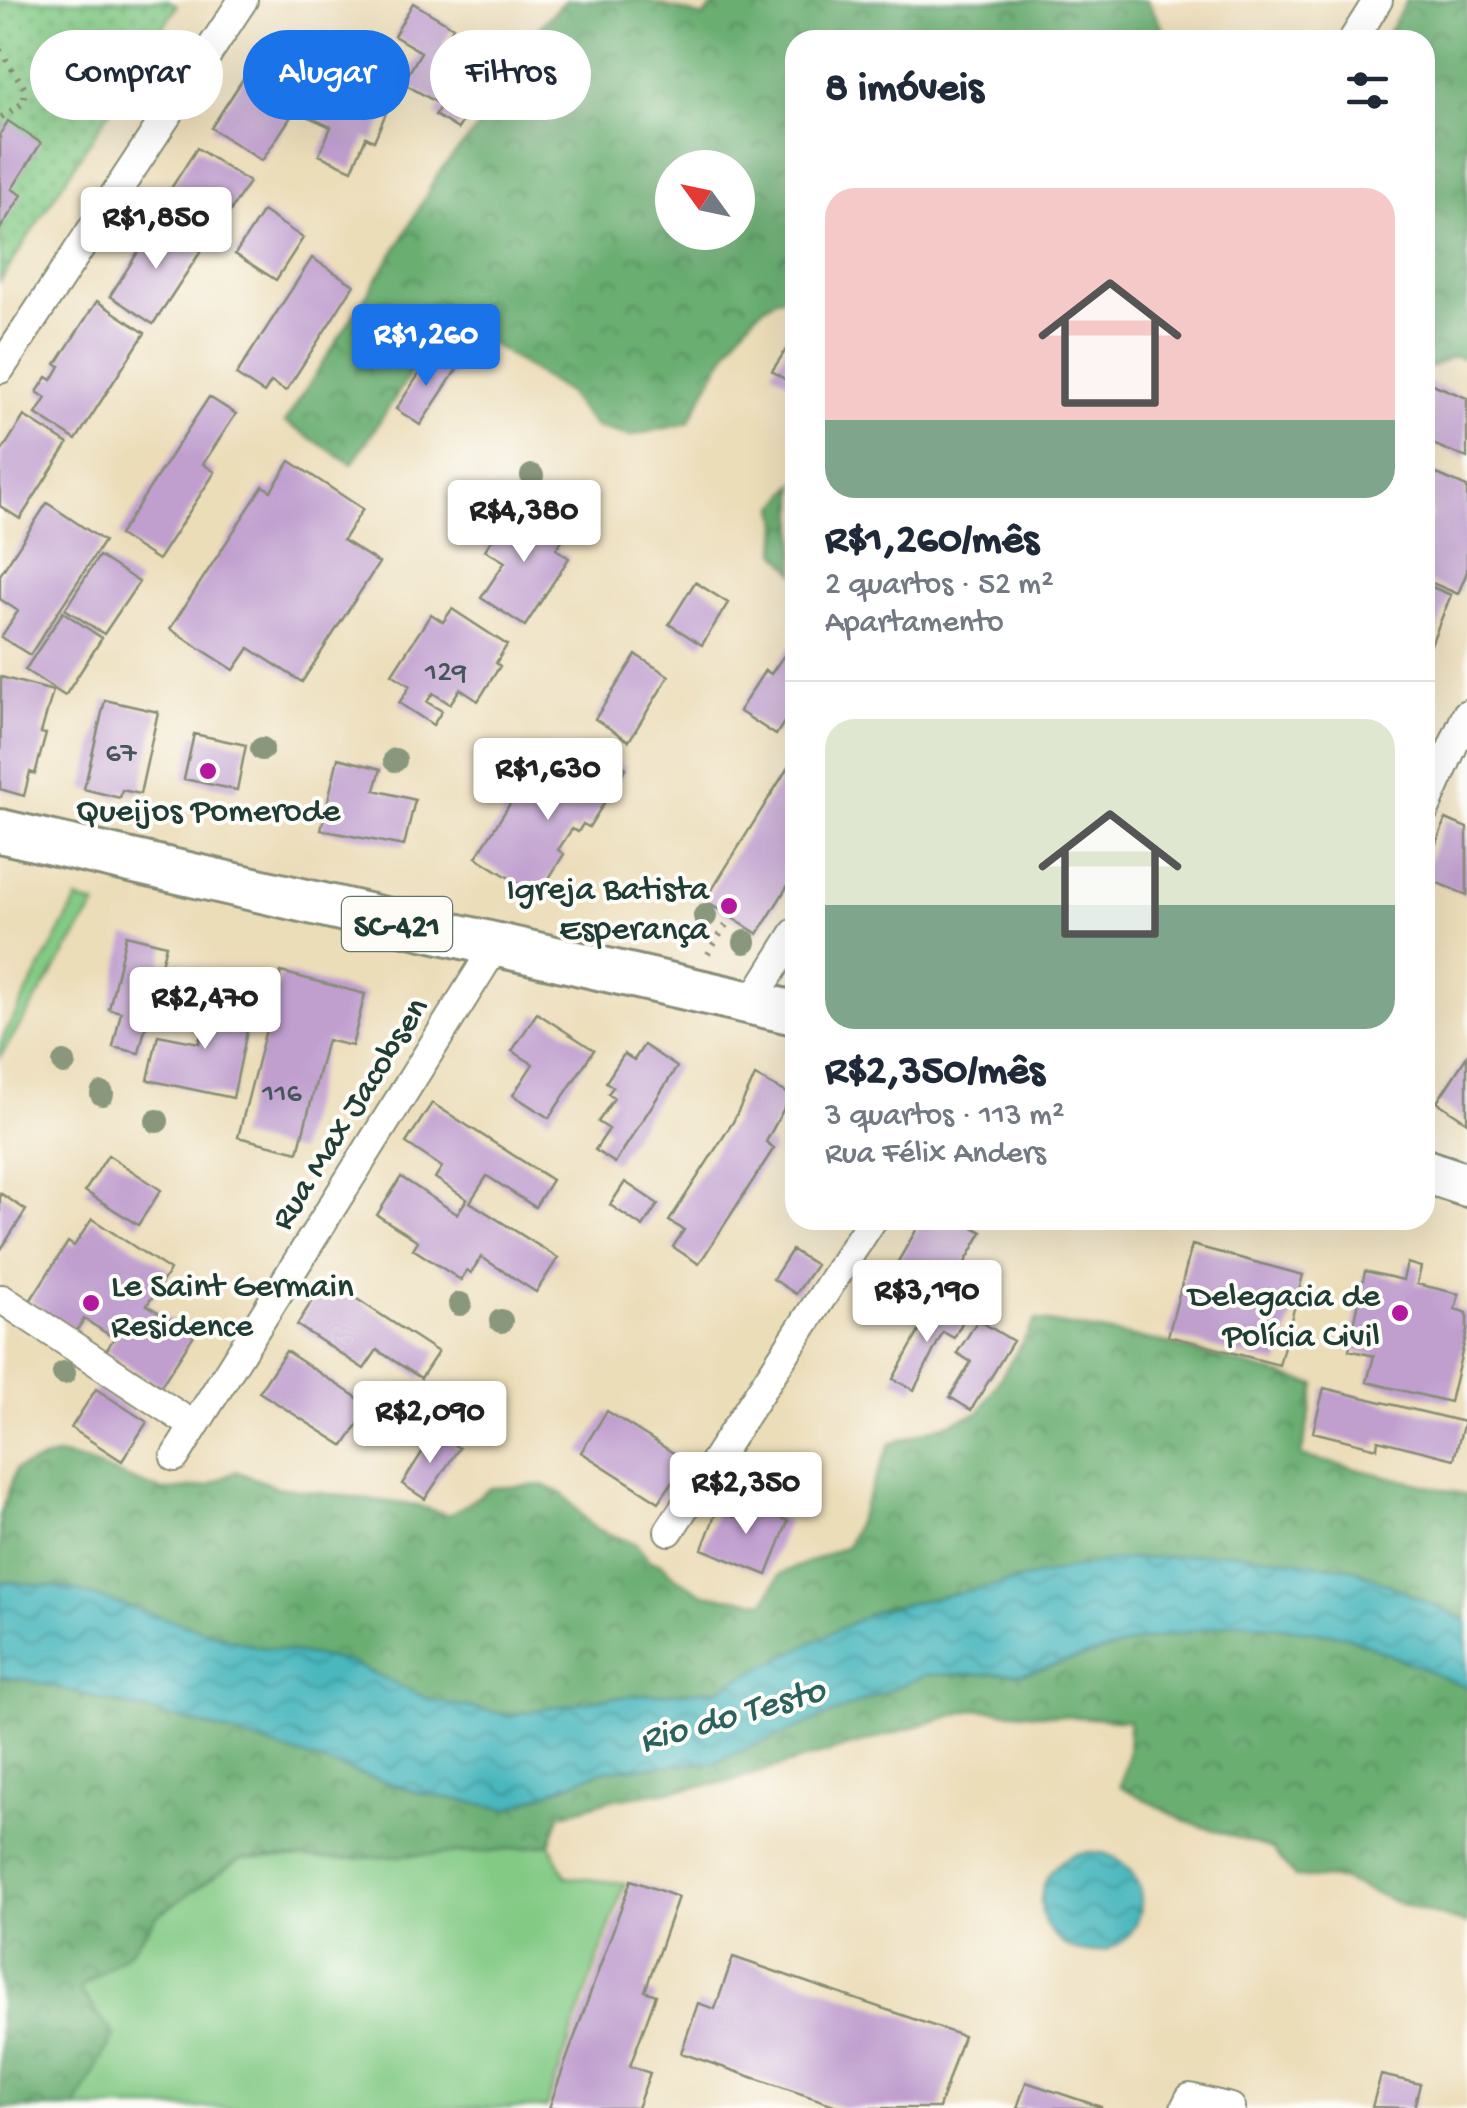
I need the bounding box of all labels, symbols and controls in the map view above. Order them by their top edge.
chip: Comprar [30,30,223,120]
chip: Alugar [243,30,410,120]
chip: Filtros [430,30,591,120]
icon: filters [1340,63,1395,118]
text: 8 imóveis [825,66,983,115]
north arrow [655,150,755,250]
map controls [655,150,755,250]
pin: R$1,850 [64,187,248,272]
text: R$1,850 [103,200,209,238]
icon: home [1020,253,1200,433]
pin: R$1,260 [334,304,518,389]
text: R$1,260 [374,317,478,355]
pin: R$4,380 [432,480,616,565]
text: R$4,380 [470,493,578,531]
text: R$1,260/mês [825,518,1039,567]
text: 2 quartos · 52 m² [825,567,1054,605]
text: Apartamento [825,605,1004,643]
house number: 129 [424,657,467,692]
house number: 67 [106,738,138,773]
pin: R$1,630 [456,738,640,823]
text: R$1,630 [495,751,601,789]
marker: Queijos Pomerode [197,760,219,782]
icon: home [1020,784,1200,964]
place label: Queijos Pomerode [76,793,341,834]
place label: Igreja Batista Esperança [507,871,711,952]
marker: Igreja Batista Esperança [718,895,740,917]
road number: SC-421 [342,897,452,951]
pin: R$2,470 [113,967,297,1052]
text: R$2,470 [152,980,258,1018]
street label: Rua Max Jacobsen [264,991,440,1239]
text: R$2,350/mês [825,1049,1044,1098]
house number: 116 [261,1078,303,1113]
text: 3 quartos · 113 m² [825,1098,1065,1136]
text: Rua Félix Anders [825,1136,1046,1174]
pin: R$3,190 [835,1260,1019,1345]
place label: Le Saint Germain Residence [111,1268,354,1349]
text: R$3,190 [875,1273,979,1311]
place label: Delegacia de Polícia Civil [1186,1278,1381,1359]
marker: Le Saint Germain Residence [80,1292,102,1314]
marker: Delegacia de Polícia Civil [1389,1302,1411,1324]
pin: R$2,090 [338,1381,522,1466]
text: R$2,090 [375,1394,485,1432]
pin: R$2,350 [654,1452,838,1537]
text: R$2,350 [692,1465,800,1503]
water label: Rio do Testo [635,1670,832,1765]

